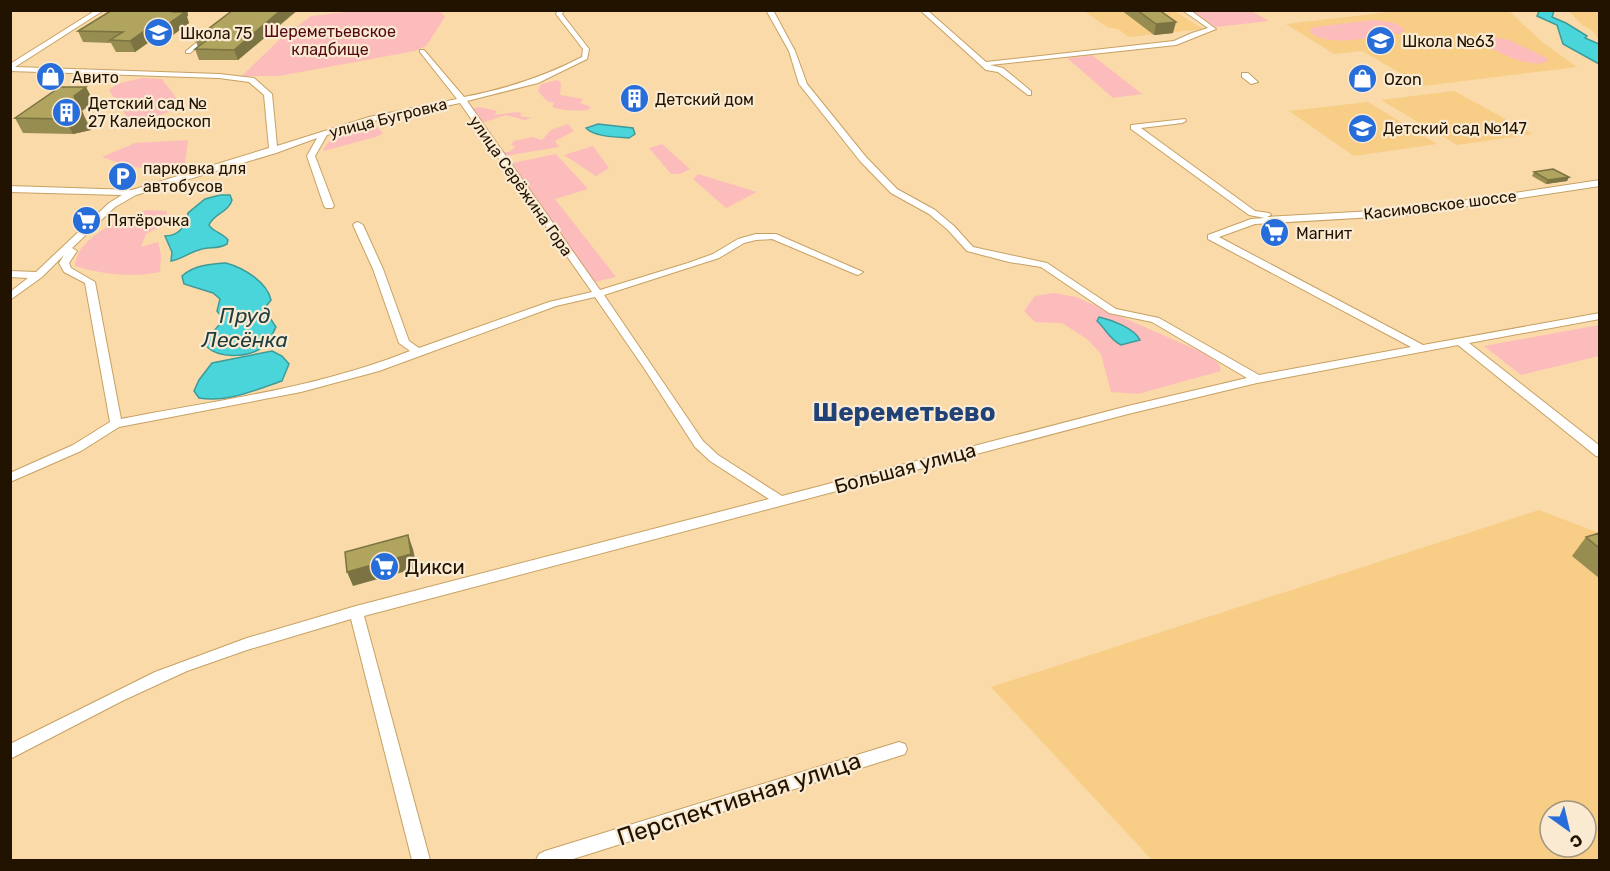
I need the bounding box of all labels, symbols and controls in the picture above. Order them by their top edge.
school or university icon: Школа 75 [143,17,175,49]
park label: Шереметьевское кладбище [264,22,396,59]
place label: Школа 75 [180,24,252,43]
school or university icon: Школа №63 [1365,25,1397,57]
place label: Школа №63 [1402,32,1494,51]
shop icon: Авито [35,61,67,93]
shop icon: Ozon [1347,63,1379,95]
place label: Авито [72,68,119,87]
place label: Ozon [1384,70,1422,89]
building icon: Детский дом [618,83,650,115]
place label: Детский дом [655,90,754,109]
place label: Детский сад № 27 Калейдоскоп [88,94,211,131]
street label: улица Бугровка [327,94,449,142]
building icon: Детский сад № 27 Калейдоскоп [51,96,83,128]
street label: улица Серёжина Гора [465,112,577,260]
school or university icon: Детский сад №147 [1346,112,1378,144]
place label: Детский сад №147 [1383,119,1527,138]
place label: парковка для автобусов [143,159,246,196]
parking icon: парковка для автобусов [106,161,138,193]
street label: Касимовское шоссе [1362,186,1518,224]
supermarket icon: Пятёрочка [70,204,102,236]
place label: Пятёрочка [107,211,189,230]
supermarket icon: Магнит [1259,217,1291,249]
place label: Магнит [1296,224,1352,243]
water label: Пруд Лесёнка [201,303,288,352]
district label: Шереметьево [812,397,996,428]
street label: Большая улица [831,438,979,498]
supermarket icon: Дикси [368,551,400,583]
place label: Дикси [405,555,465,579]
street label: Перспективная улица [613,746,865,852]
north arrow [1538,799,1598,859]
text: С [1566,830,1586,852]

